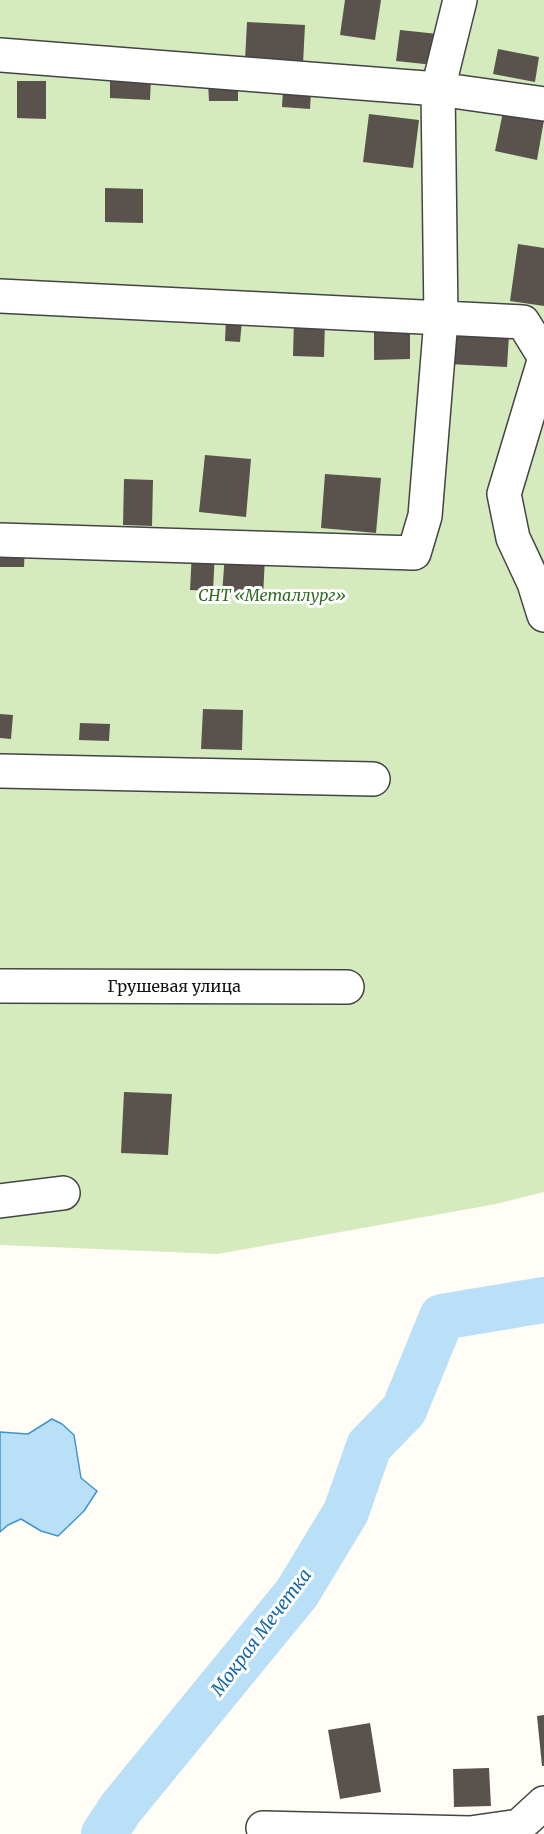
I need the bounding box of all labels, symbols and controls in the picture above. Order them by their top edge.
park label: СНТ «Металлург» [198,586,346,606]
street label: Грушевая улица [107,977,241,997]
water label: Мокрая Мечетка [207,1565,317,1701]

